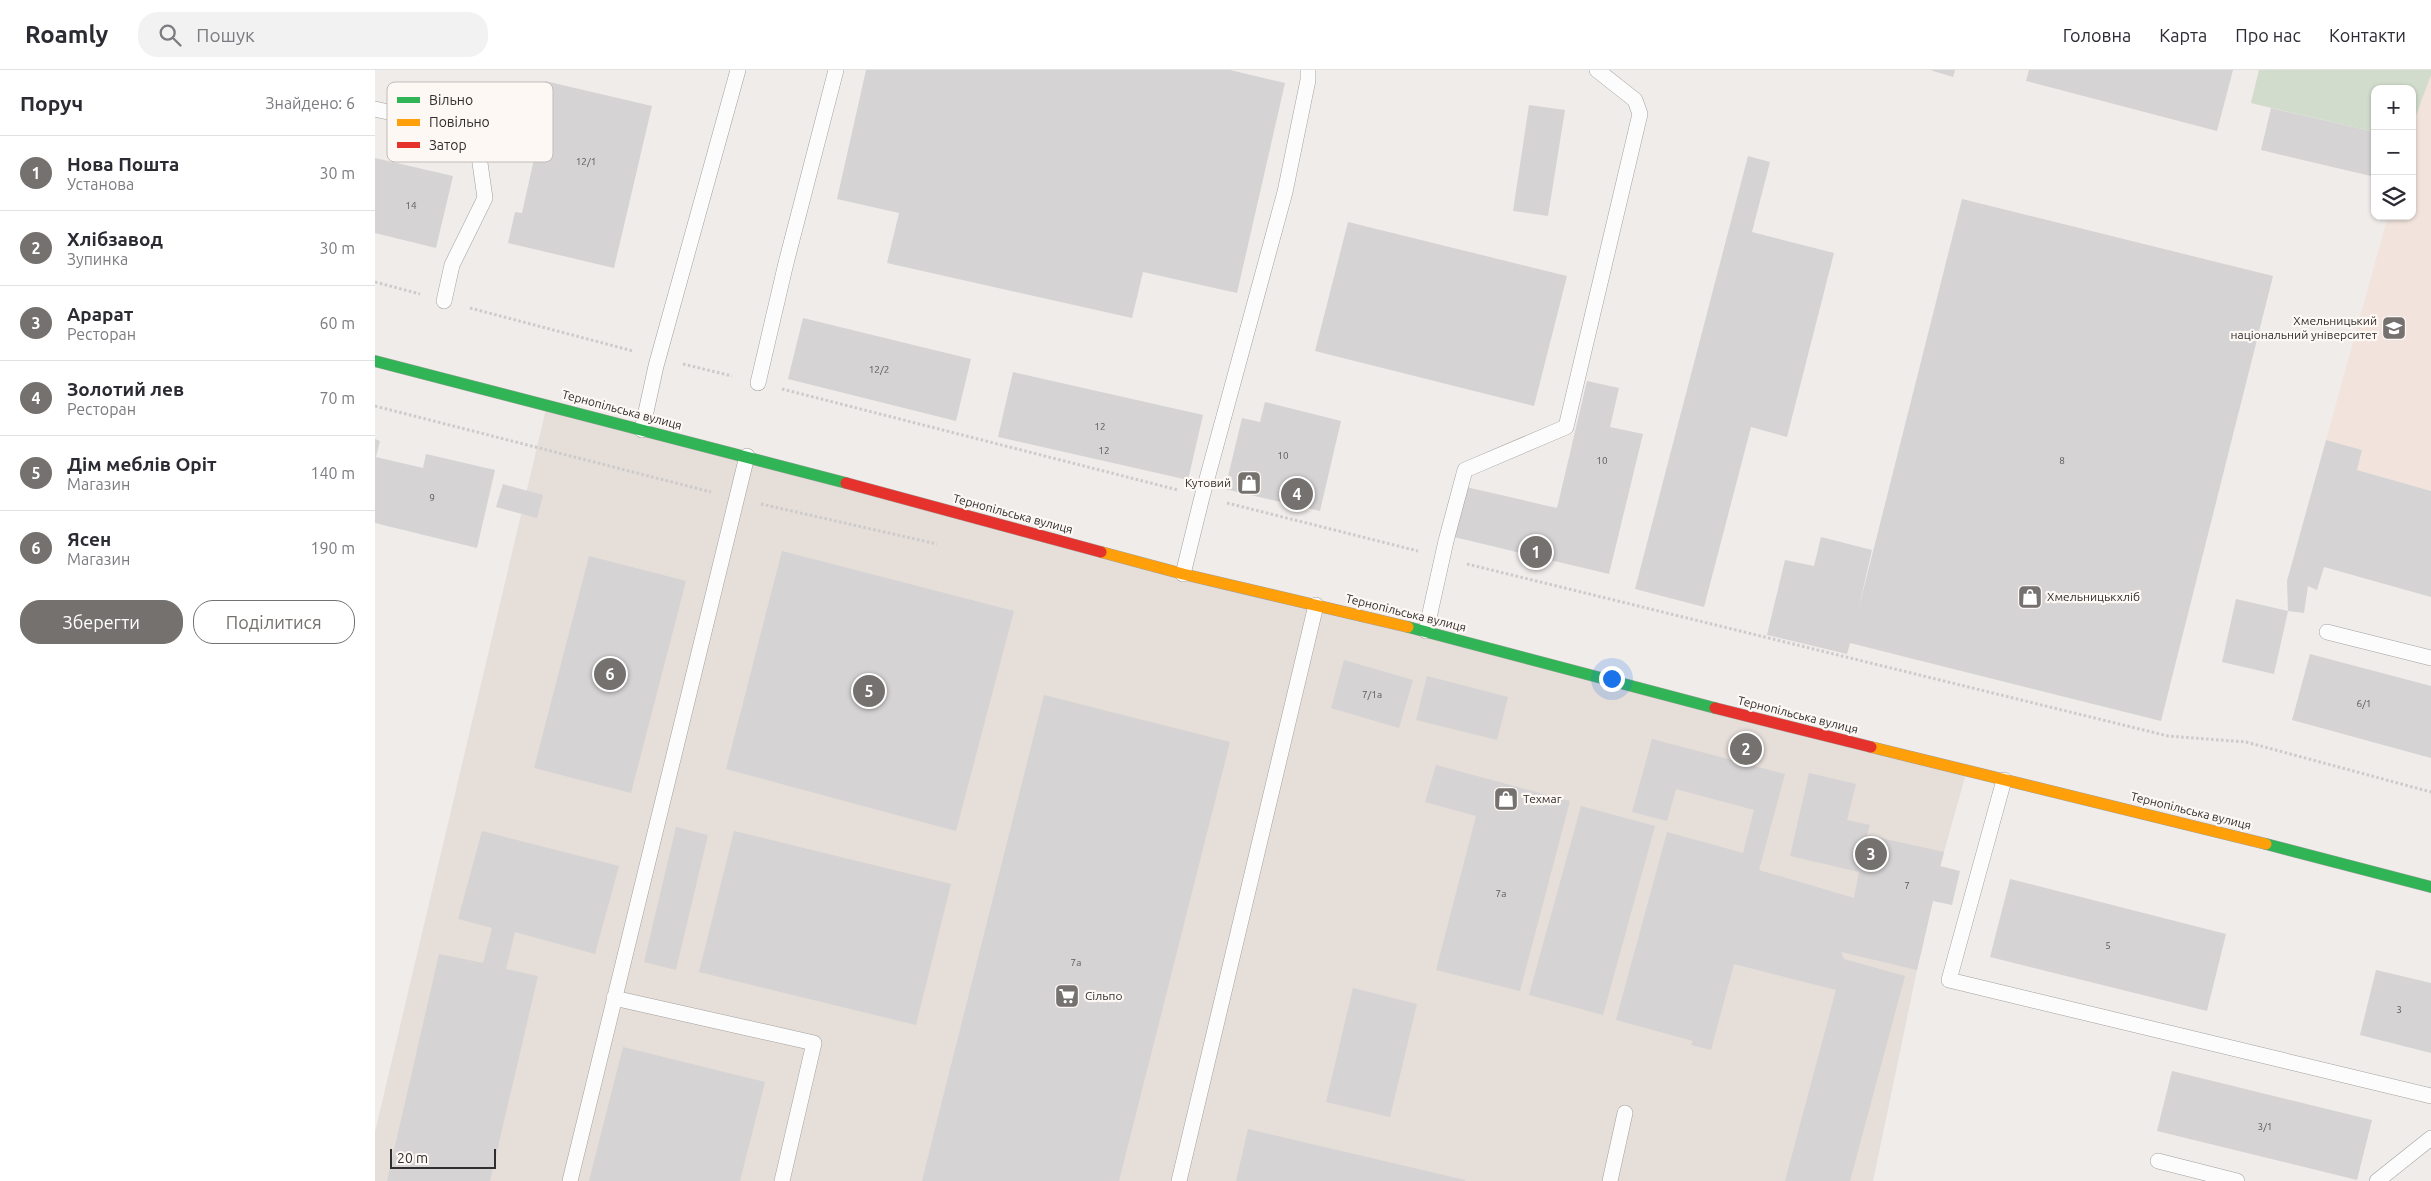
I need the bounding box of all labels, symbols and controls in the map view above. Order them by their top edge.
search box [138,12,488,57]
text: Roamly [25,21,108,48]
icon: search [156,21,184,49]
text: Пошук [196,24,255,46]
text: Головна [2063,25,2131,45]
text: Карта [2159,25,2207,45]
text: Про нас [2235,25,2301,45]
text: Контакти [2329,25,2406,45]
legend [387,82,553,162]
map controls [2371,85,2416,220]
button: + [2371,85,2416,130]
text: Поруч [20,91,83,115]
text: Вільно [429,92,473,108]
text: Знайдено: 6 [266,94,355,112]
text: Повільно [429,114,490,130]
button: − [2371,130,2416,175]
text: Затор [429,137,467,153]
text: Нова Пошта [67,153,179,175]
house number: 12/1 [576,156,596,167]
text: 1 [31,164,41,182]
text: 30 m [319,164,355,182]
text: Установа [67,175,134,193]
button: layers [2371,175,2416,220]
house number: 14 [405,200,417,211]
text: Хлібзавод [67,228,163,250]
text: 2 [31,239,41,257]
text: 30 m [319,239,355,257]
text: Зупинка [67,250,128,268]
text: Арарат [67,303,133,325]
text: 3 [31,314,41,332]
text: 60 m [319,314,355,332]
place label: Хмельницький національний університет [2231,314,2378,341]
school or university icon: Хмельницький національний університет [2381,315,2407,341]
text: Ресторан [67,325,136,343]
house number: 12/2 [869,364,889,375]
text: Золотий лев [67,378,184,400]
street label: Тернопільська вулиця [561,387,683,432]
text: 4 [31,389,41,407]
text: 70 m [319,389,355,407]
text: Ресторан [67,400,136,418]
house number: 12 [1094,421,1106,432]
house number: 12 [1098,445,1110,456]
house number: 10 [1277,450,1289,461]
text: Дім меблів Оріт [67,453,217,475]
house number: 10 [1596,455,1608,466]
house number: 8 [2059,455,2065,466]
text: 5 [31,464,41,482]
text: 140 m [310,464,355,482]
shop icon: Кутовий [1236,470,1262,496]
text: Магазин [67,475,130,493]
pin: 4 [1281,475,1313,513]
place label: Кутовий [1185,476,1231,489]
street label: Тернопільська вулиця [952,491,1074,536]
house number: 9 [429,492,435,503]
text: Ясен [67,528,111,550]
pin: 1 [1520,533,1552,571]
text: 6 [31,539,41,557]
text: 190 m [310,539,355,557]
text: Магазин [67,550,130,568]
shop icon: Хмельницькхліб [2017,584,2043,610]
place label: Хмельницькхліб [2047,590,2140,603]
street label: Тернопільська вулиця [1345,591,1468,634]
button: Зберегти [20,600,183,644]
button: Поділитися [193,600,355,644]
pin: 6 [594,655,626,693]
your location [1599,666,1625,692]
pin: 5 [853,672,885,710]
house number: 7/1а [1362,689,1382,700]
street label: Тернопільська вулиця [1737,693,1860,736]
house number: 6/1 [2357,698,2371,709]
pin: 2 [1730,730,1762,768]
shop icon: Техмаг [1493,786,1519,812]
street label: Тернопільська вулиця [2130,789,2253,832]
place label: Техмаг [1523,792,1562,805]
pin: 3 [1855,835,1887,873]
house number: 7 [1904,880,1910,891]
house number: 7а [1496,888,1506,899]
house number: 5 [2105,940,2111,951]
house number: 7а [1071,957,1081,968]
supermarket icon: Сільпо [1054,983,1080,1009]
place label: Сільпо [1085,989,1122,1002]
house number: 3 [2396,1004,2402,1015]
house number: 3/1 [2258,1121,2272,1132]
scale bar [390,1146,496,1169]
text: 20 m [397,1150,428,1166]

